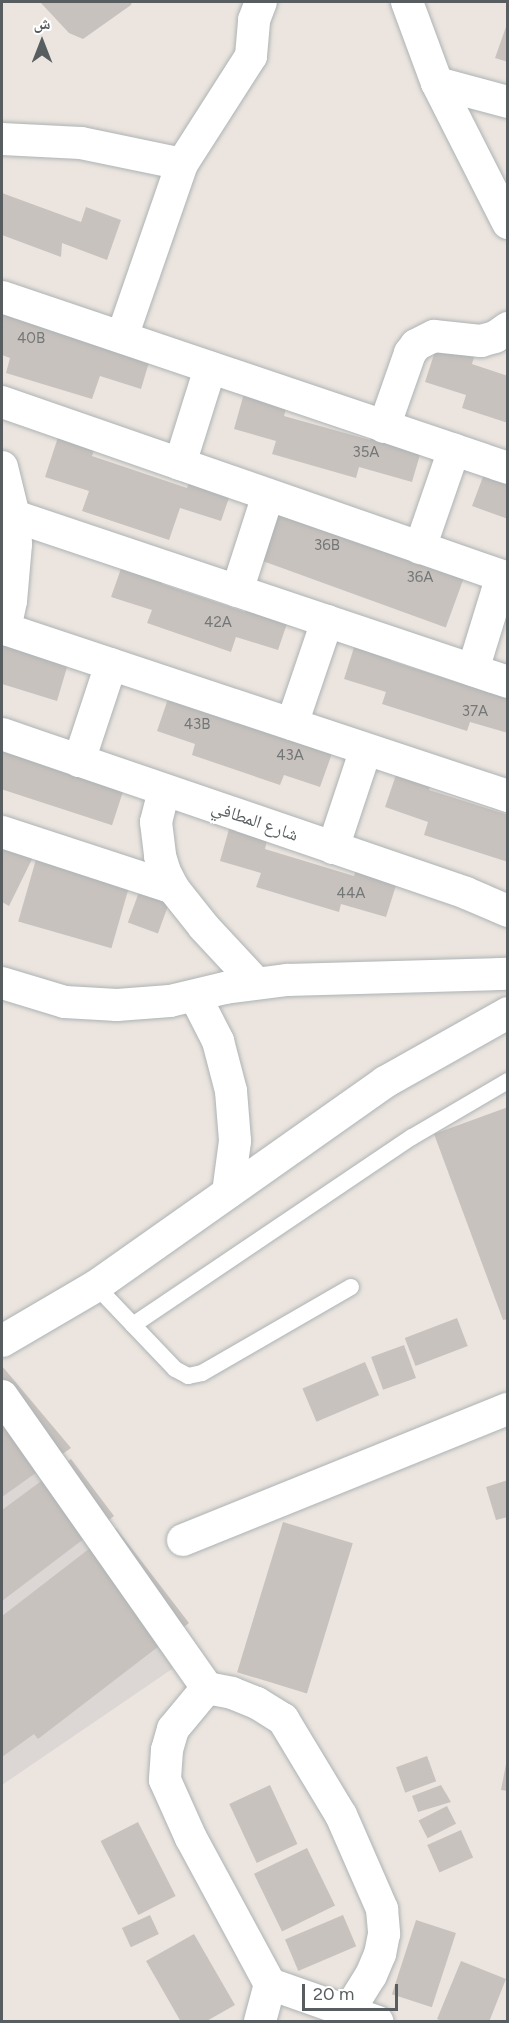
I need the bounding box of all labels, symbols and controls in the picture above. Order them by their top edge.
north arrow [12,12,72,72]
text: ش [34,14,50,33]
house number: 40B [17,330,45,348]
house number: 35A [353,444,379,462]
house number: 36B [314,537,340,555]
house number: 36A [407,569,433,587]
house number: 42A [204,614,232,632]
house number: 37A [462,703,488,721]
house number: 43B [184,716,210,734]
house number: 43A [276,747,304,765]
street label: شارع المطافي [209,796,301,846]
house number: 44A [337,885,365,903]
scale bar [305,1972,401,2010]
text: 20 m [313,1983,354,2005]

